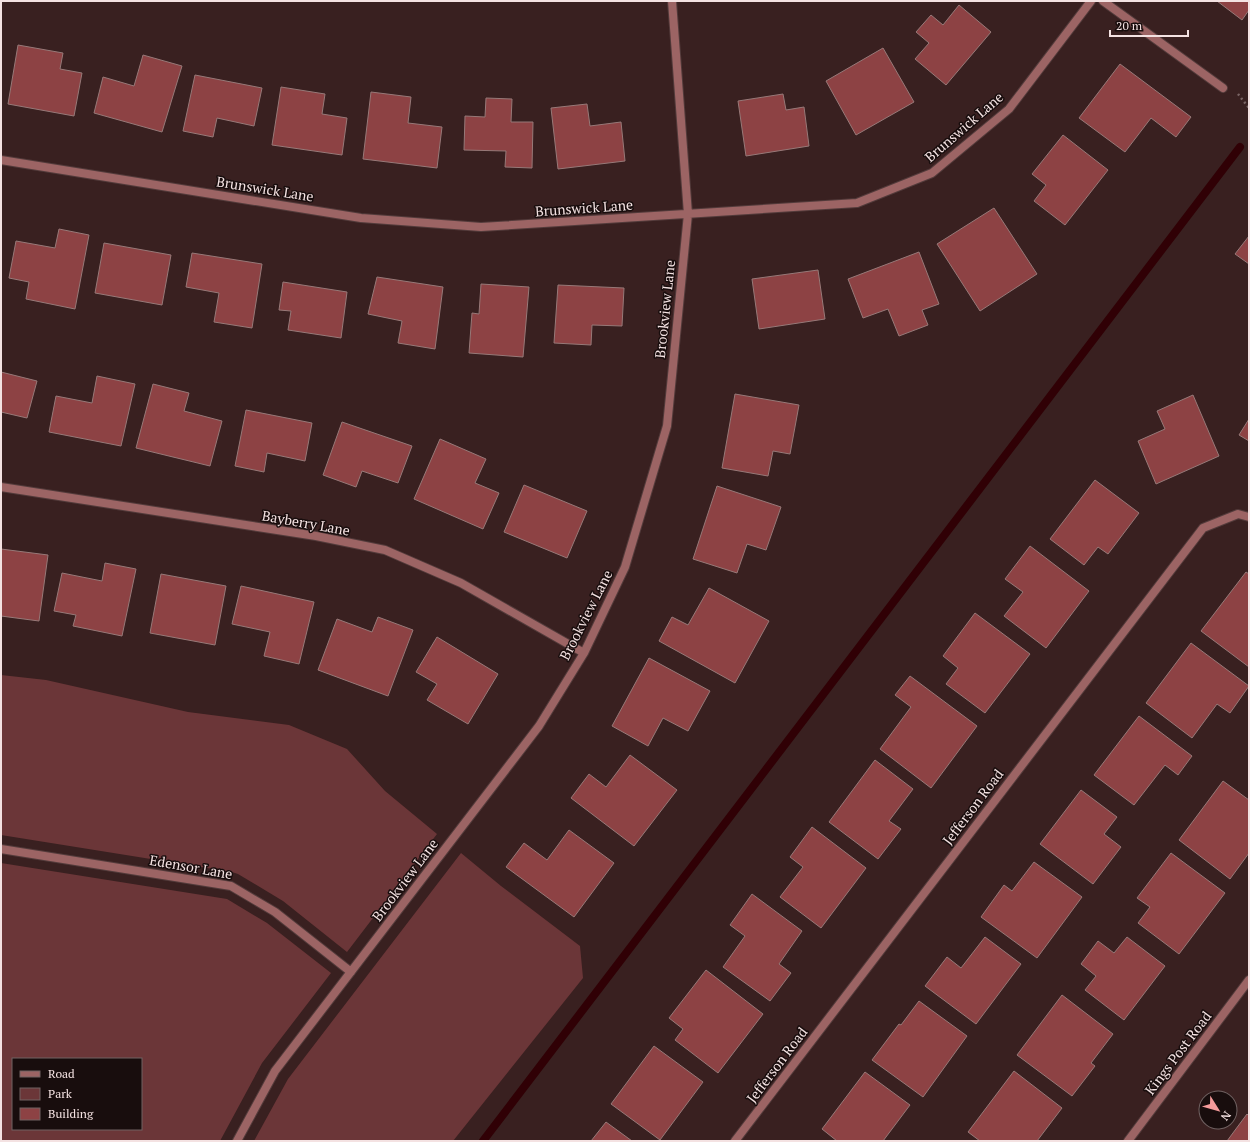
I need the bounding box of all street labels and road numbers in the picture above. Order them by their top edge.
street label: Brunswick Lane [920,87,1007,166]
street label: Brunswick Lane [215,171,315,206]
street label: Brunswick Lane [534,195,634,220]
street label: Brookview Lane [650,259,679,359]
street label: Bayberry Lane [261,505,352,540]
street label: Brookview Lane [555,566,616,663]
street label: Jefferson Road [938,765,1007,848]
street label: Brookview Lane [367,835,442,925]
street label: Edensor Lane [148,850,234,883]
street label: Kings Post Road [1140,1007,1215,1098]
street label: Jefferson Road [742,1023,811,1106]

